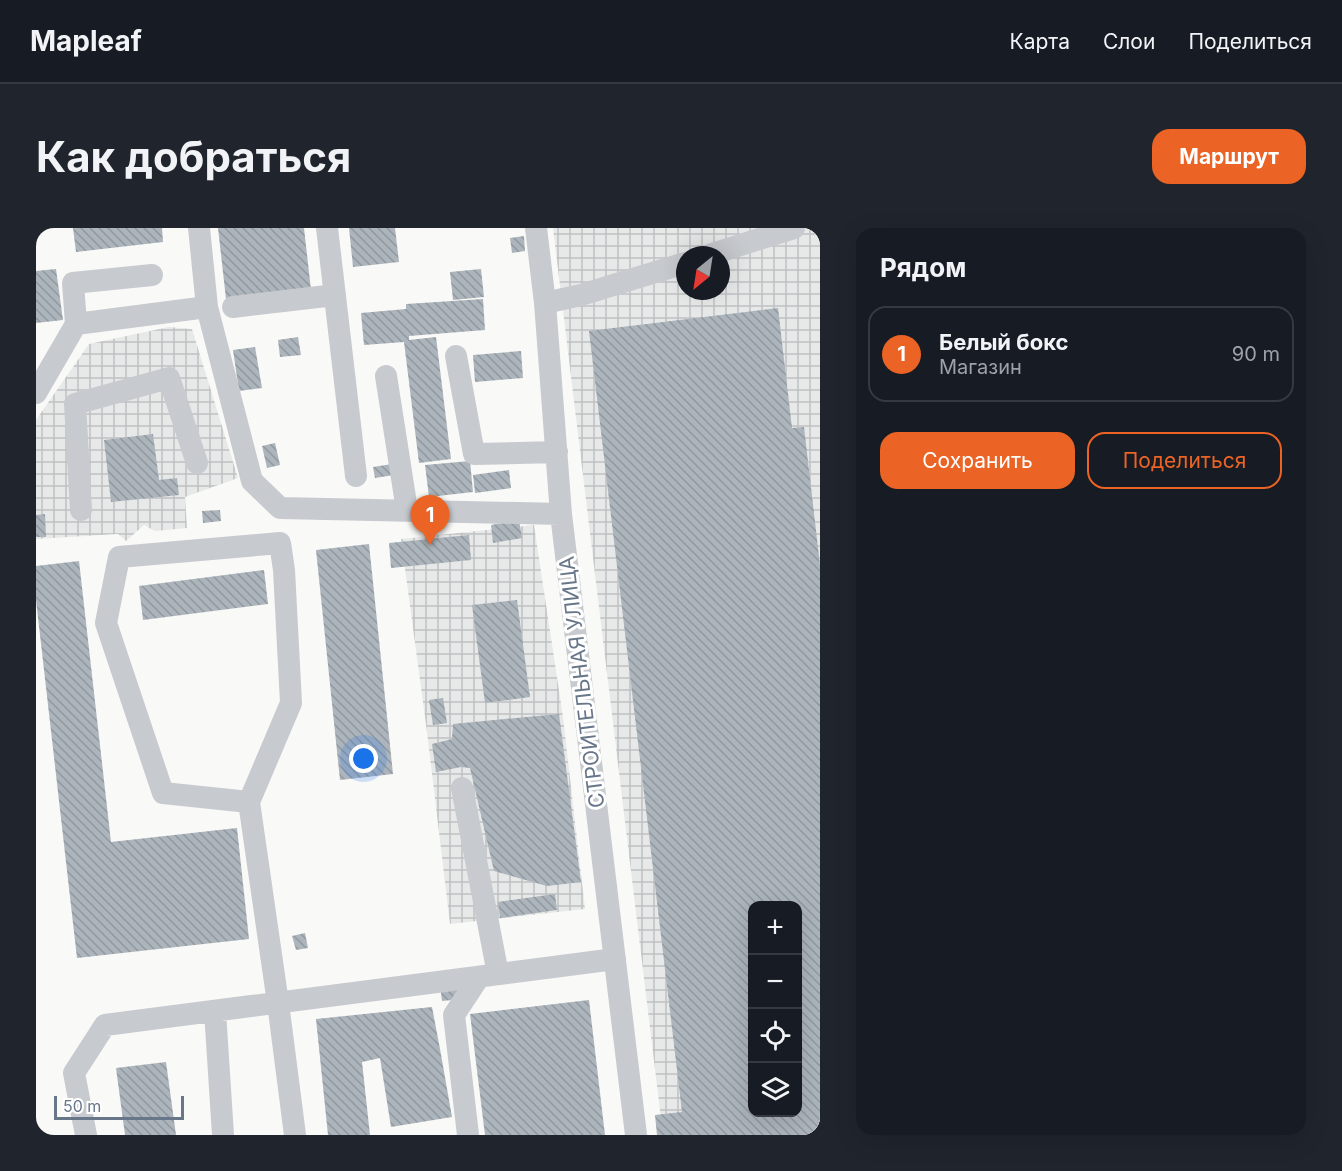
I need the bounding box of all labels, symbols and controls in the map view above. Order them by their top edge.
text: Mapleaf [30,24,142,58]
text: Карта [1010,29,1070,54]
text: Слои [1103,29,1155,54]
text: Поделиться [1188,29,1312,54]
button: Маршрут [1152,129,1306,184]
text: Как добраться [36,131,351,182]
north arrow [676,246,730,300]
text: Рядом [880,252,966,283]
text: Белый бокс [939,329,1068,355]
text: 1 [897,342,906,366]
text: 90 m [1232,342,1280,366]
text: Магазин [939,355,1022,379]
button: Сохранить [880,432,1075,489]
button: Поделиться [1087,432,1282,489]
pin: 1 [410,496,450,545]
street label: СТРОИТЕЛЬНАЯ УЛИЦА [554,555,609,809]
your location [349,744,378,773]
map controls [748,901,802,1117]
button: + [748,901,802,955]
button: − [748,955,802,1009]
button: locate [748,1009,802,1063]
button: layers [748,1063,802,1117]
scale bar [54,1093,184,1120]
text: 50 m [63,1096,101,1116]

